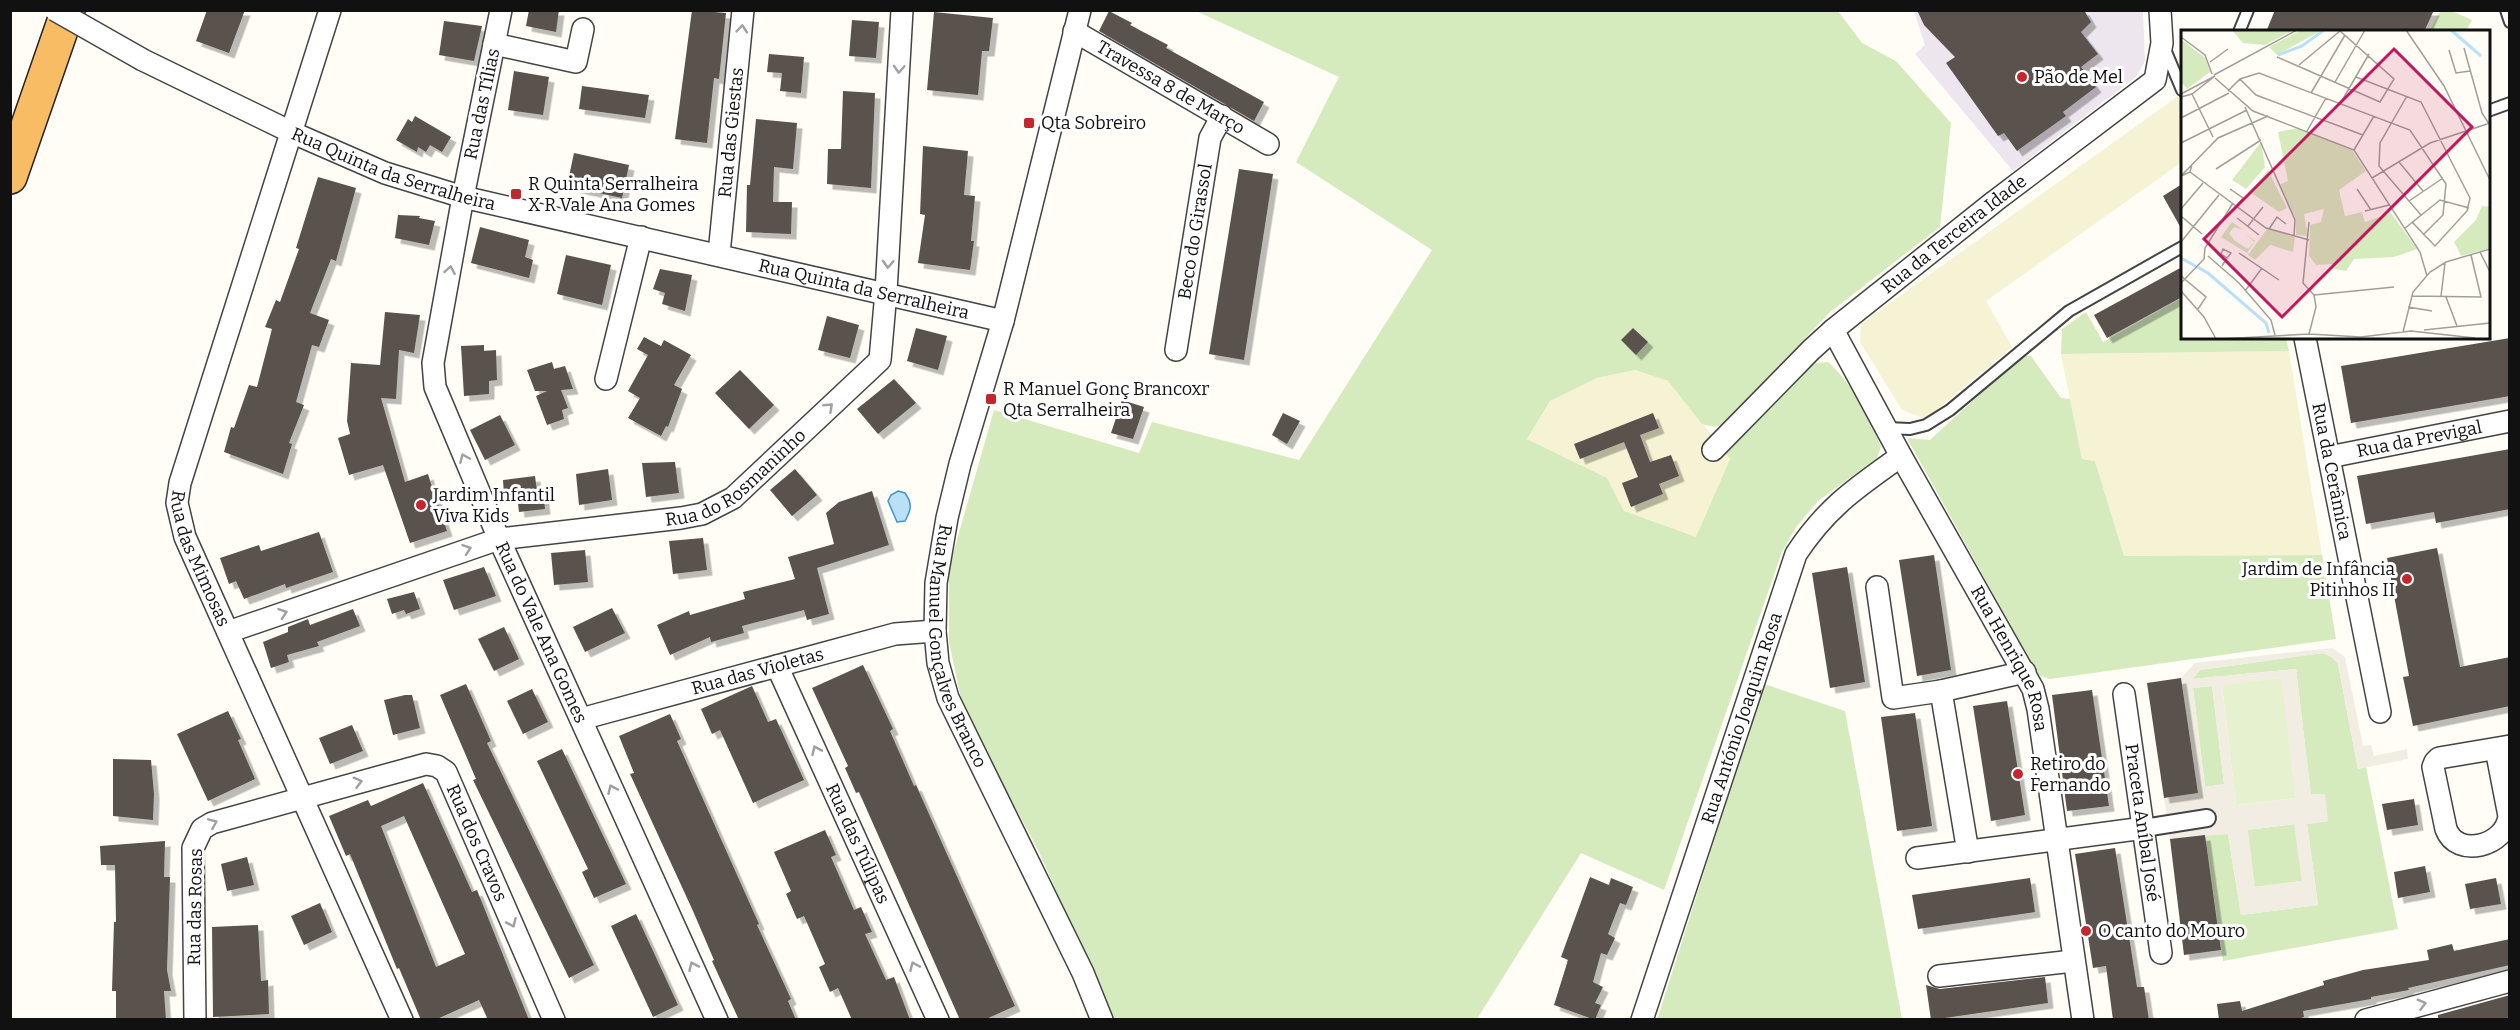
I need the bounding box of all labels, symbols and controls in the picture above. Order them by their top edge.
one-way arrow [735,24,748,34]
inset map [2181,30,2490,339]
street label: Travessa 8 de Março [1093,36,1249,139]
street label: Rua das Tílias [459,46,505,162]
one-way arrow [893,64,906,73]
street label: Rua das Giestas [714,66,748,199]
place label: Pão de Mel [2034,66,2123,88]
marker: Pão de Mel [2015,70,2029,84]
place label: Qta Sobreiro [1041,112,1146,134]
marker: Qta Sobreiro [1022,116,1036,130]
street label: Rua Quinta da Serralheira [288,123,498,215]
street label: Beco do Girassol [1173,162,1217,301]
street label: Rua da Terceira Idade [1877,170,2031,298]
place label: R Quinta Serralheira X R Vale Ana Gomes [528,173,699,216]
marker: R Quinta Serralheira X R Vale Ana Gomes [509,187,523,201]
street label: Rua Quinta da Serralheira [756,254,971,324]
one-way arrow [882,259,895,268]
one-way arrow [443,265,456,275]
place label: R Manuel Gonç Brancoxr Qta Serralheira [1003,378,1209,421]
marker: R Manuel Gonç Brancoxr Qta Serralheira [984,392,998,406]
street label: Rua da Cerâmica [2307,401,2356,542]
one-way arrow [822,404,833,415]
street label: Rua da Previgal [2355,416,2484,462]
street label: Rua do Rosmaninho [664,424,811,531]
one-way arrow [459,453,471,464]
place label: Jardim Infantil Viva Kids [432,484,555,527]
street label: Rua das Mimosas [166,489,235,630]
marker: Jardim Infantil Viva Kids [414,498,428,512]
street label: Rua Manuel Gonçalves Branco [924,523,991,771]
street label: Rua do Vale Ana Gomes [491,538,592,727]
one-way arrow [462,544,472,557]
place label: Jardim de Infância Pitinhos II [2241,558,2395,601]
marker: Jardim de Infância Pitinhos II [2400,572,2414,586]
street label: Rua Henrique Rosa [1966,582,2052,733]
one-way arrow [277,607,288,620]
street label: Rua António Joaquim Rosa [1697,609,1787,827]
street label: Rua das Violetas [689,643,826,700]
street label: Praceta Aníbal José [2120,742,2165,903]
one-way arrow [811,746,823,757]
place label: Retiro do Fernando [2030,753,2111,796]
marker: Retiro do Fernando [2011,767,2025,781]
one-way arrow [352,777,363,789]
street label: Rua das Túlipas [821,780,895,907]
street label: Rua dos Cravos [442,781,512,905]
one-way arrow [608,784,620,795]
one-way arrow [207,818,218,830]
street label: Rua das Rosas [183,848,207,966]
one-way arrow [505,917,517,928]
place label: O canto do Mouro [2098,920,2245,942]
marker: O canto do Mouro [2079,924,2093,938]
one-way arrow [689,962,701,973]
one-way arrow [909,962,921,973]
one-way arrow [2417,999,2427,1012]

